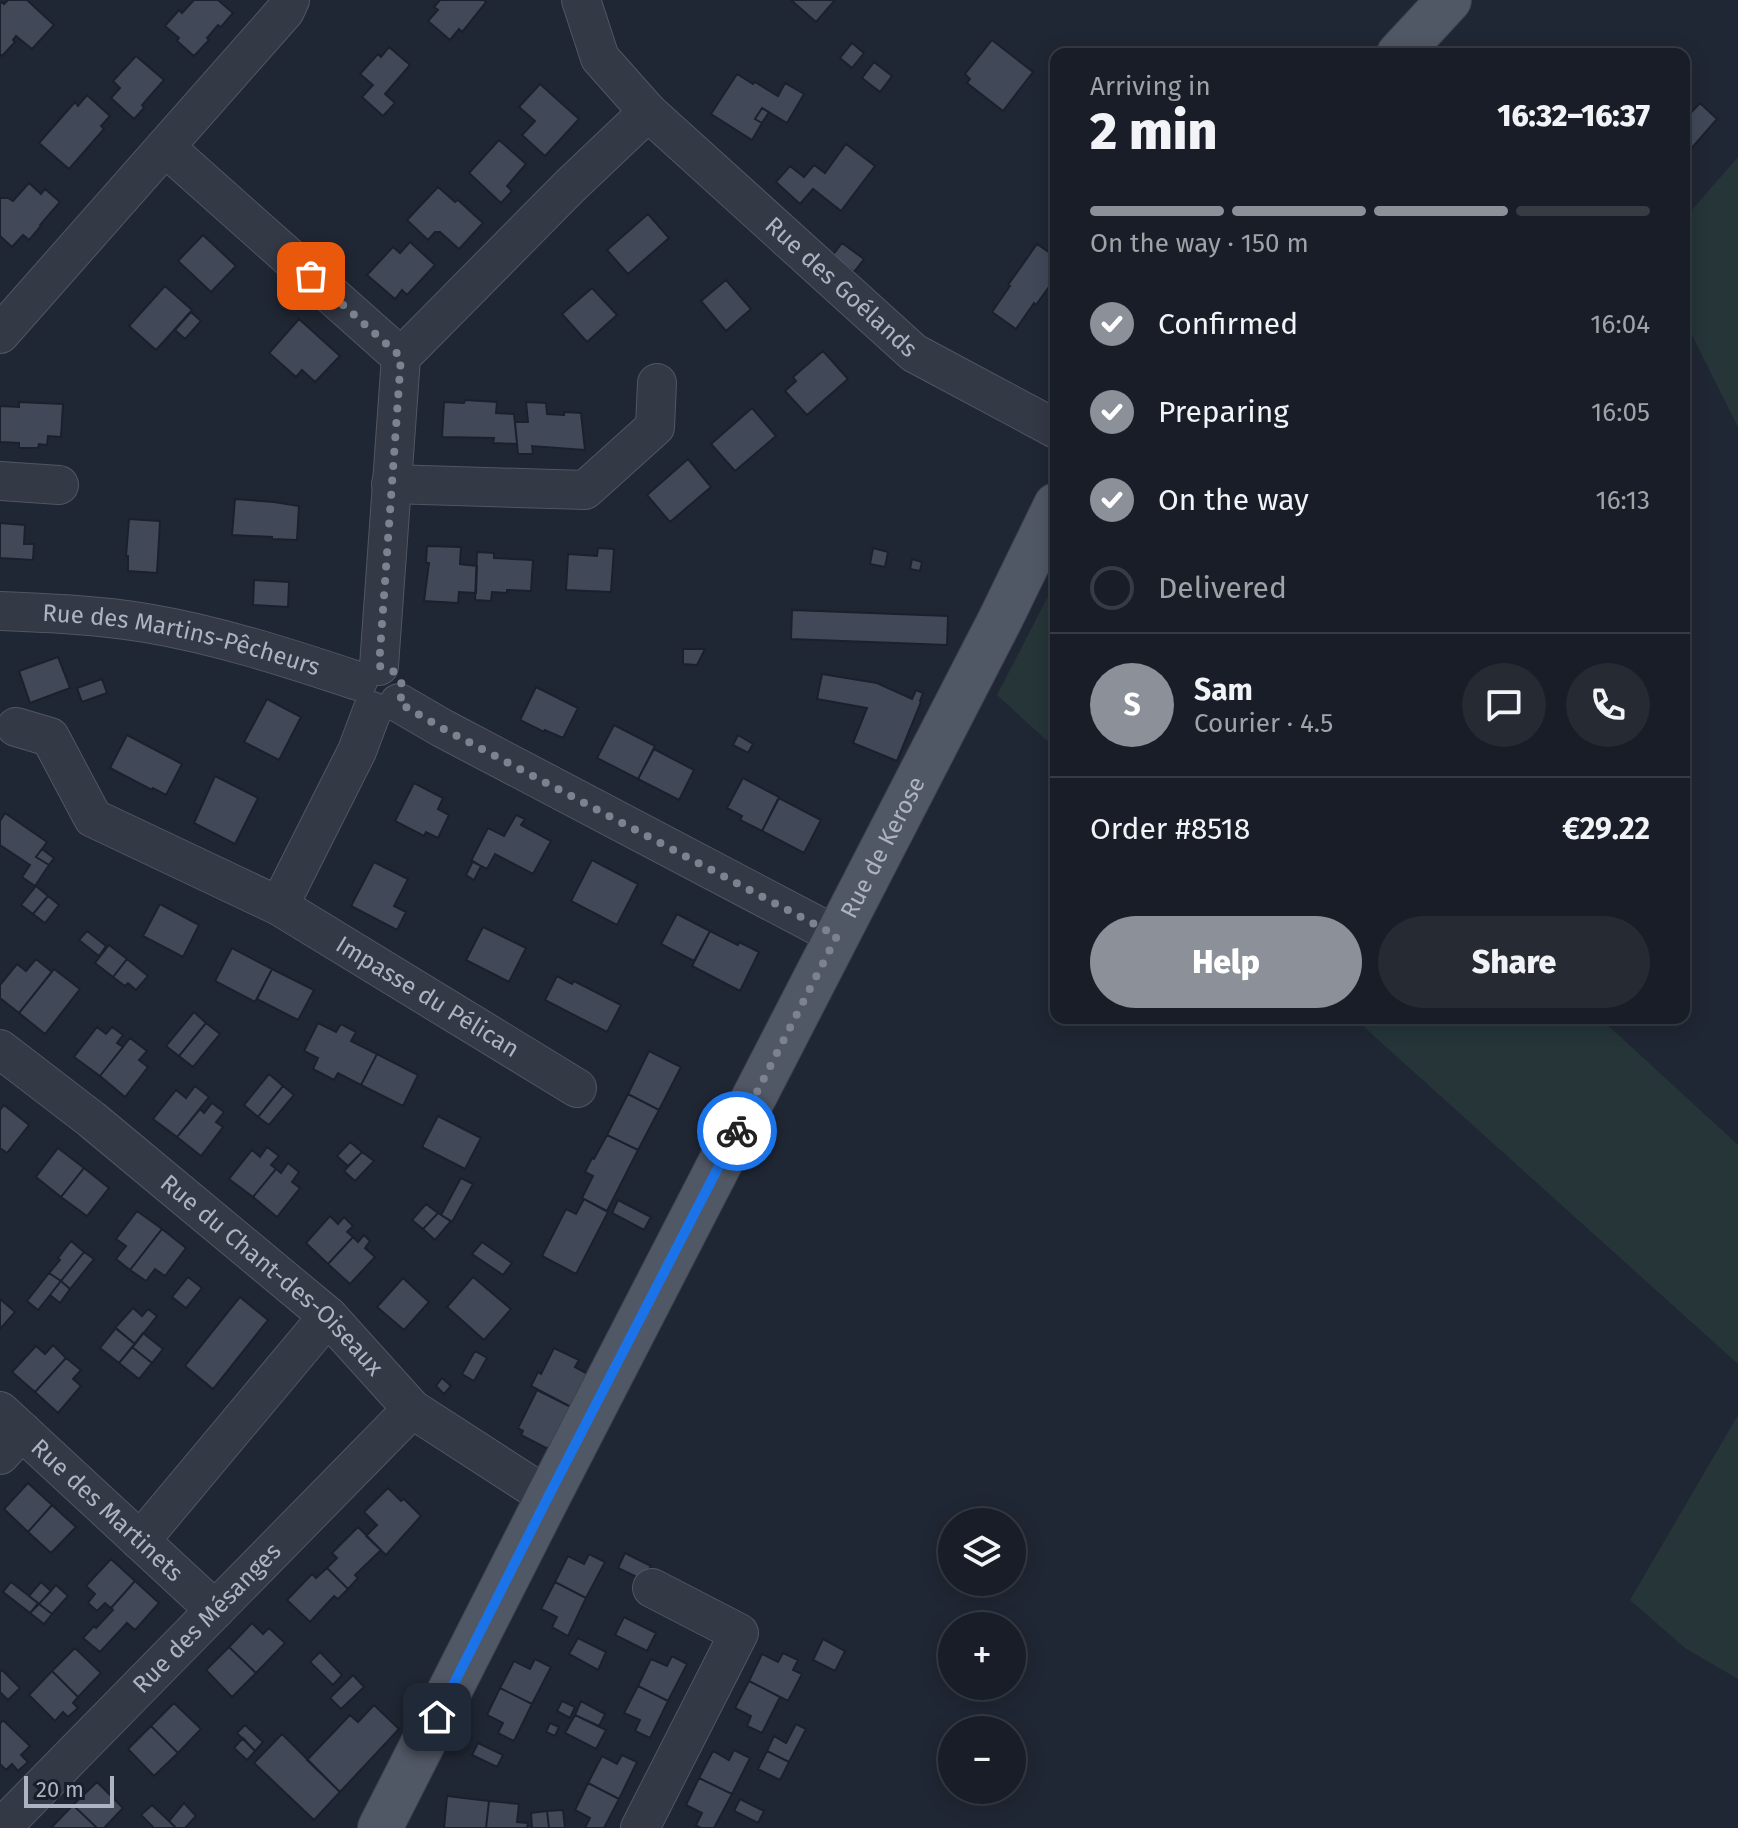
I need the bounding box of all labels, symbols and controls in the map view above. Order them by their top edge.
text: Arriving in [1090,71,1211,102]
text: 16:32–16:37 [1497,98,1650,134]
text: 2 min [1090,100,1217,163]
street label: Rue des Goélands [760,211,923,363]
text: On the way · 150 m [1090,228,1309,259]
pin [277,242,345,310]
icon: bag [289,254,333,298]
icon: check [1090,302,1134,346]
text: Confirmed [1158,306,1298,342]
text: 16:04 [1590,309,1650,340]
icon: check [1090,390,1134,434]
text: Preparing [1158,394,1289,430]
text: 16:05 [1591,397,1650,428]
icon: check [1090,478,1134,522]
text: On the way [1158,482,1309,518]
text: 16:13 [1595,485,1650,516]
text: Delivered [1158,570,1287,606]
street label: Rue des Martins-Pêcheurs [42,599,323,682]
button: chat [1462,663,1546,747]
button: phone [1566,663,1650,747]
text: Sam [1194,672,1253,708]
text: S [1123,687,1141,723]
text: Courier · 4.5 [1194,708,1333,739]
street label: Rue de Kerose [835,772,931,923]
text: Order #8518 [1090,811,1250,847]
text: €29.22 [1562,811,1650,847]
button: Help [1090,916,1362,1008]
button: Share [1378,916,1650,1008]
street label: Impasse du Pélican [331,930,524,1063]
courier [697,1091,777,1171]
icon: bike [715,1109,759,1153]
street label: Rue du Chant-des-Oiseaux [155,1169,389,1382]
street label: Rue des Martinets [26,1433,189,1587]
map controls [938,1508,1026,1804]
button: layers [938,1508,1026,1596]
street label: Rue des Mésanges [127,1537,287,1699]
button: + [938,1612,1026,1700]
pin [403,1683,471,1751]
icon: home [415,1695,459,1739]
button: − [938,1716,1026,1804]
scale bar [24,1772,114,1808]
text: 20 m [36,1776,84,1803]

